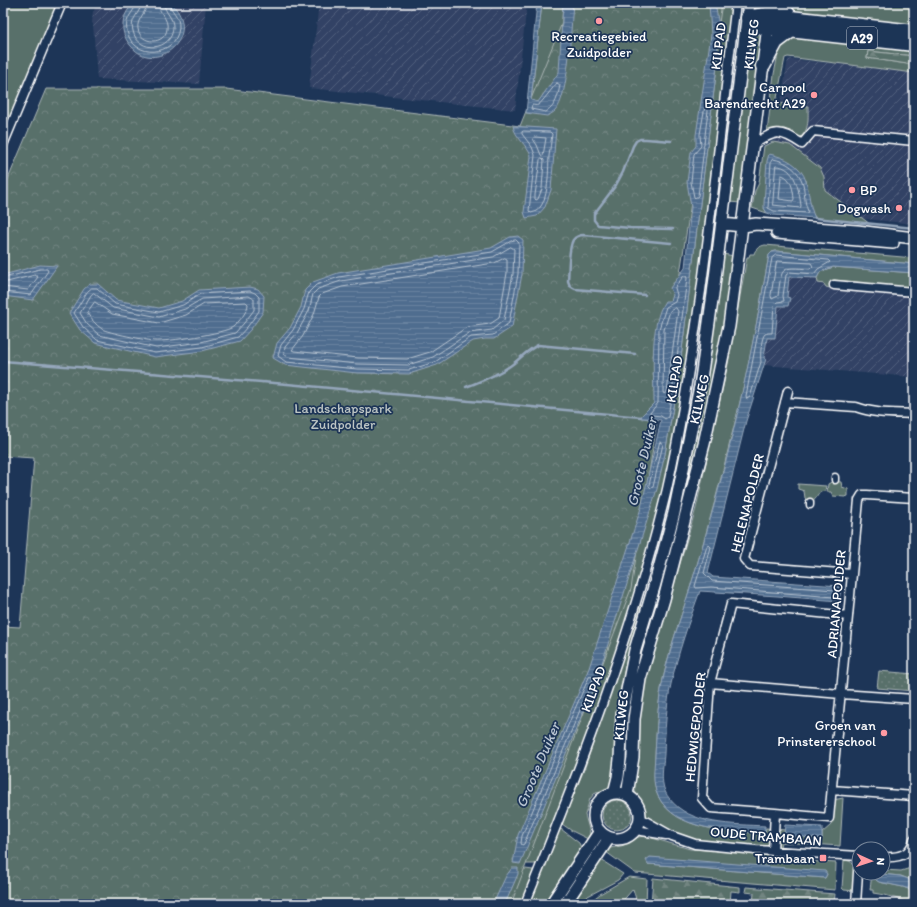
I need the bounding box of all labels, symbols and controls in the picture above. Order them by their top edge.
marker: Recreatiegebied Zuidpolder [594,16,604,26]
street label: KILWEG [740,18,763,70]
street label: KILPAD [707,21,730,71]
road number: A29 [847,27,877,49]
place label: Recreatiegebied Zuidpolder [551,28,647,61]
place label: Carpool Barendrecht A29 [704,79,806,112]
marker: Carpool Barendrecht A29 [809,90,819,100]
place label: BP [860,182,877,199]
marker: BP [847,185,857,195]
place label: Dogwash [837,200,891,217]
marker: Dogwash [894,203,904,213]
street label: KILPAD [662,354,687,404]
street label: KILWEG [686,373,713,426]
park label: Landschapspark Zuidpolder [294,400,392,433]
water label: Groote Duiker [623,414,661,508]
street label: HELENAPOLDER [727,452,768,554]
street label: ADRIANAPOLDER [823,549,850,659]
street label: KILPAD [577,664,610,714]
street label: HEDWIGEPOLDER [681,671,710,783]
street label: KILWEG [610,689,633,741]
place label: Groen van Prinstererschool [777,717,876,750]
water label: Groote Duiker [512,718,565,810]
marker: Groen van Prinstererschool [879,728,889,738]
street label: OUDE TRAMBAAN [709,823,823,850]
north arrow [851,841,891,881]
place label: Trambaan [755,850,815,867]
marker: Trambaan [818,853,828,863]
text: N [874,857,887,866]

